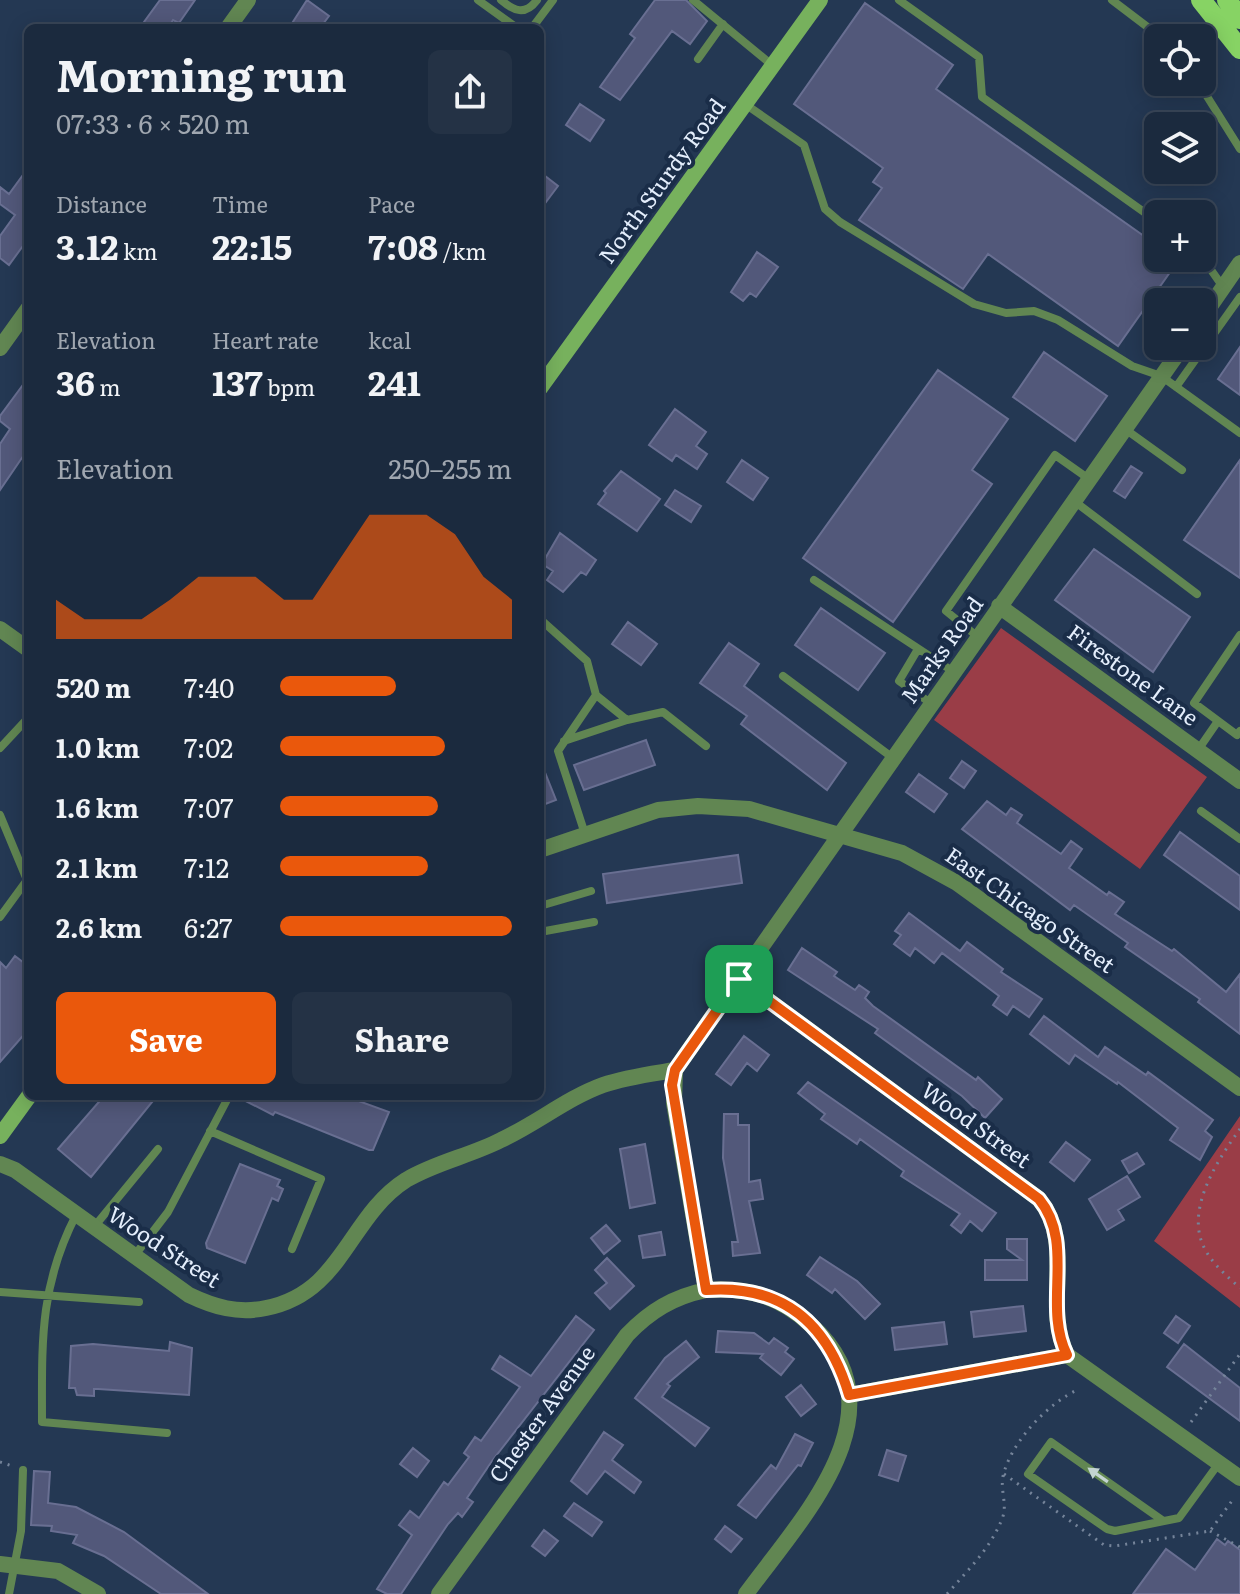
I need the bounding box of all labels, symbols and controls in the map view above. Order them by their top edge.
map controls [1144,24,1216,360]
button: locate [1144,24,1216,96]
text: Morning run [56,40,347,106]
button: share [428,50,512,134]
street label: North Sturdy Road [590,91,732,270]
text: 07:33 · 6 × 520 m [56,103,250,142]
button: layers [1144,112,1216,184]
text: Distance [56,187,147,220]
text: Time [212,187,268,220]
text: Pace [368,187,415,220]
button: + [1144,200,1216,272]
text: 3.12 [56,220,119,270]
text: 22:15 [212,220,292,270]
text: 7:08 [368,220,438,270]
text: km [119,234,158,267]
text: /km [438,234,487,267]
button: − [1144,288,1216,360]
text: Elevation [56,323,155,356]
text: Heart rate [212,323,319,356]
text: kcal [368,323,411,356]
text: 36 [56,356,95,406]
text: 137 [212,356,263,406]
text: 241 [368,356,421,406]
text: m [95,370,121,403]
text: bpm [263,370,315,403]
text: Elevation [56,448,174,487]
text: 250–255 m [389,448,512,487]
street label: Marks Road [892,589,990,710]
street label: Firestone Lane [1062,615,1206,733]
text: 520 m [56,667,131,706]
text: 7:40 [184,667,234,706]
text: 1.0 km [56,727,140,766]
text: 7:02 [184,727,233,766]
text: 1.6 km [56,787,139,826]
text: 7:07 [184,787,234,826]
street label: East Chicago Street [939,838,1123,980]
text: 2.1 km [56,847,138,886]
text: 7:12 [184,847,229,886]
text: 2.6 km [56,907,142,946]
text: 6:27 [184,907,232,946]
pin [705,945,773,1013]
icon: arrive [717,957,761,1001]
button: Save [56,992,276,1084]
button: Share [292,992,512,1084]
street label: Wood Street [915,1073,1039,1175]
street label: Wood Street [102,1197,228,1295]
street label: Chester Avenue [480,1338,602,1489]
one-way arrow [1088,1468,1109,1483]

